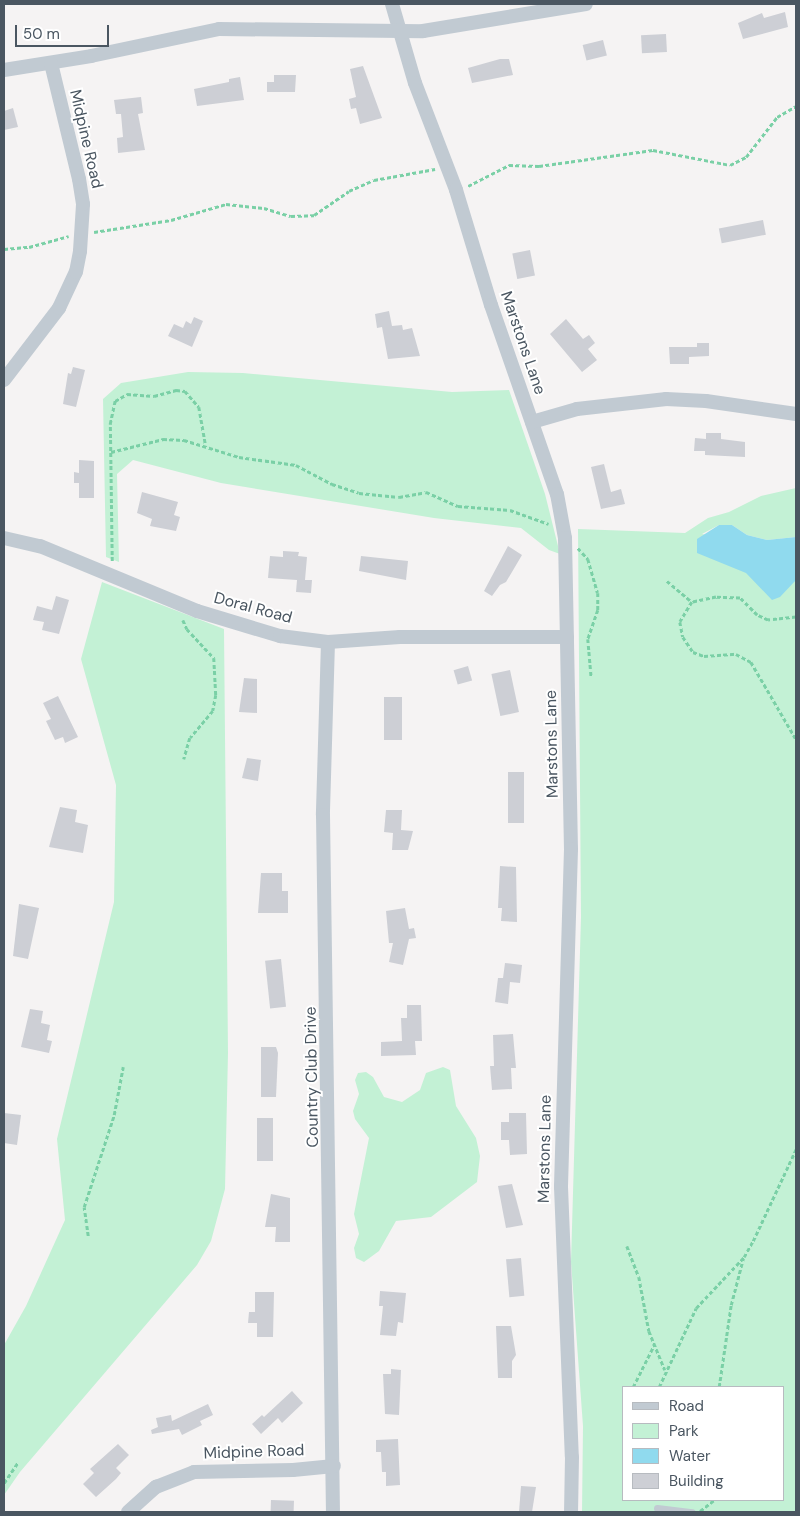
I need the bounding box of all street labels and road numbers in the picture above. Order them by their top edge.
street label: Midpine Road [65,88,107,190]
street label: Marstons Lane [496,289,550,397]
street label: Doral Road [212,588,294,628]
street label: Marstons Lane [541,690,563,798]
street label: Country Club Drive [301,1006,323,1148]
street label: Marstons Lane [534,1095,556,1203]
street label: Midpine Road [203,1441,305,1463]

